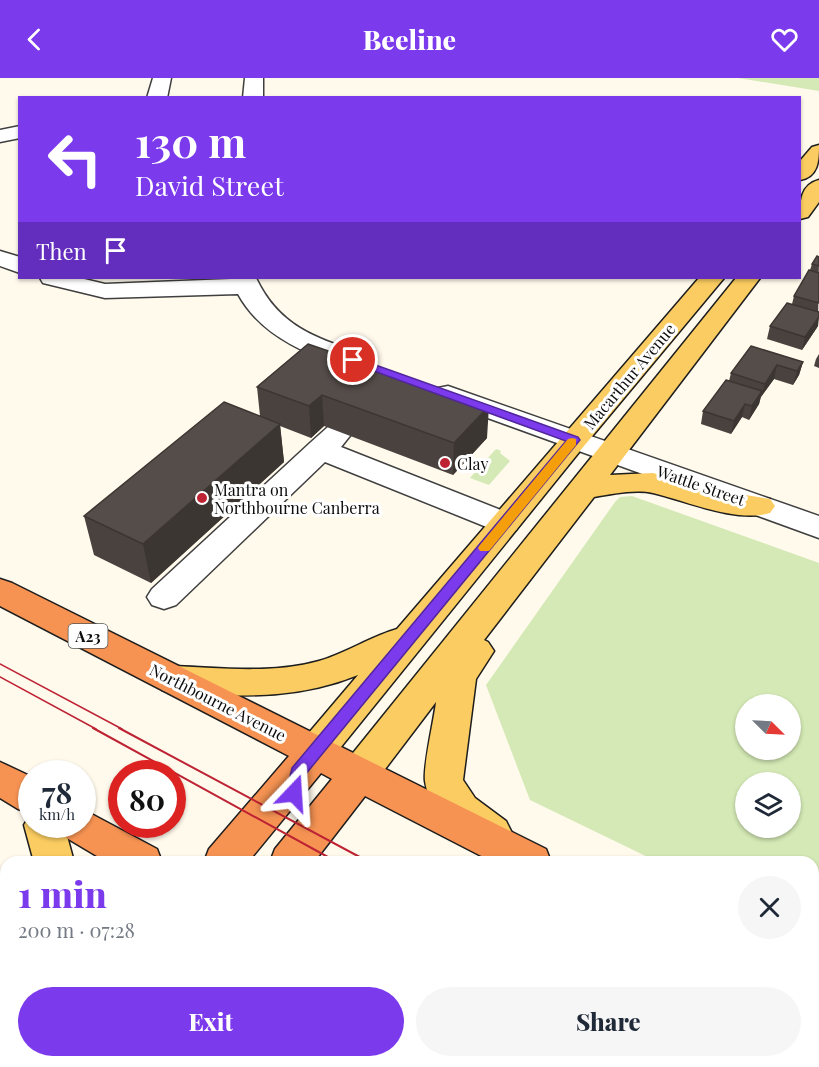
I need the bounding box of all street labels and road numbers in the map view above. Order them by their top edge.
street label: Macarthur Avenue [579,319,679,433]
street label: Wattle Street [653,460,748,510]
road number: A23 [68,624,107,648]
street label: Northbourne Avenue [146,659,290,745]

